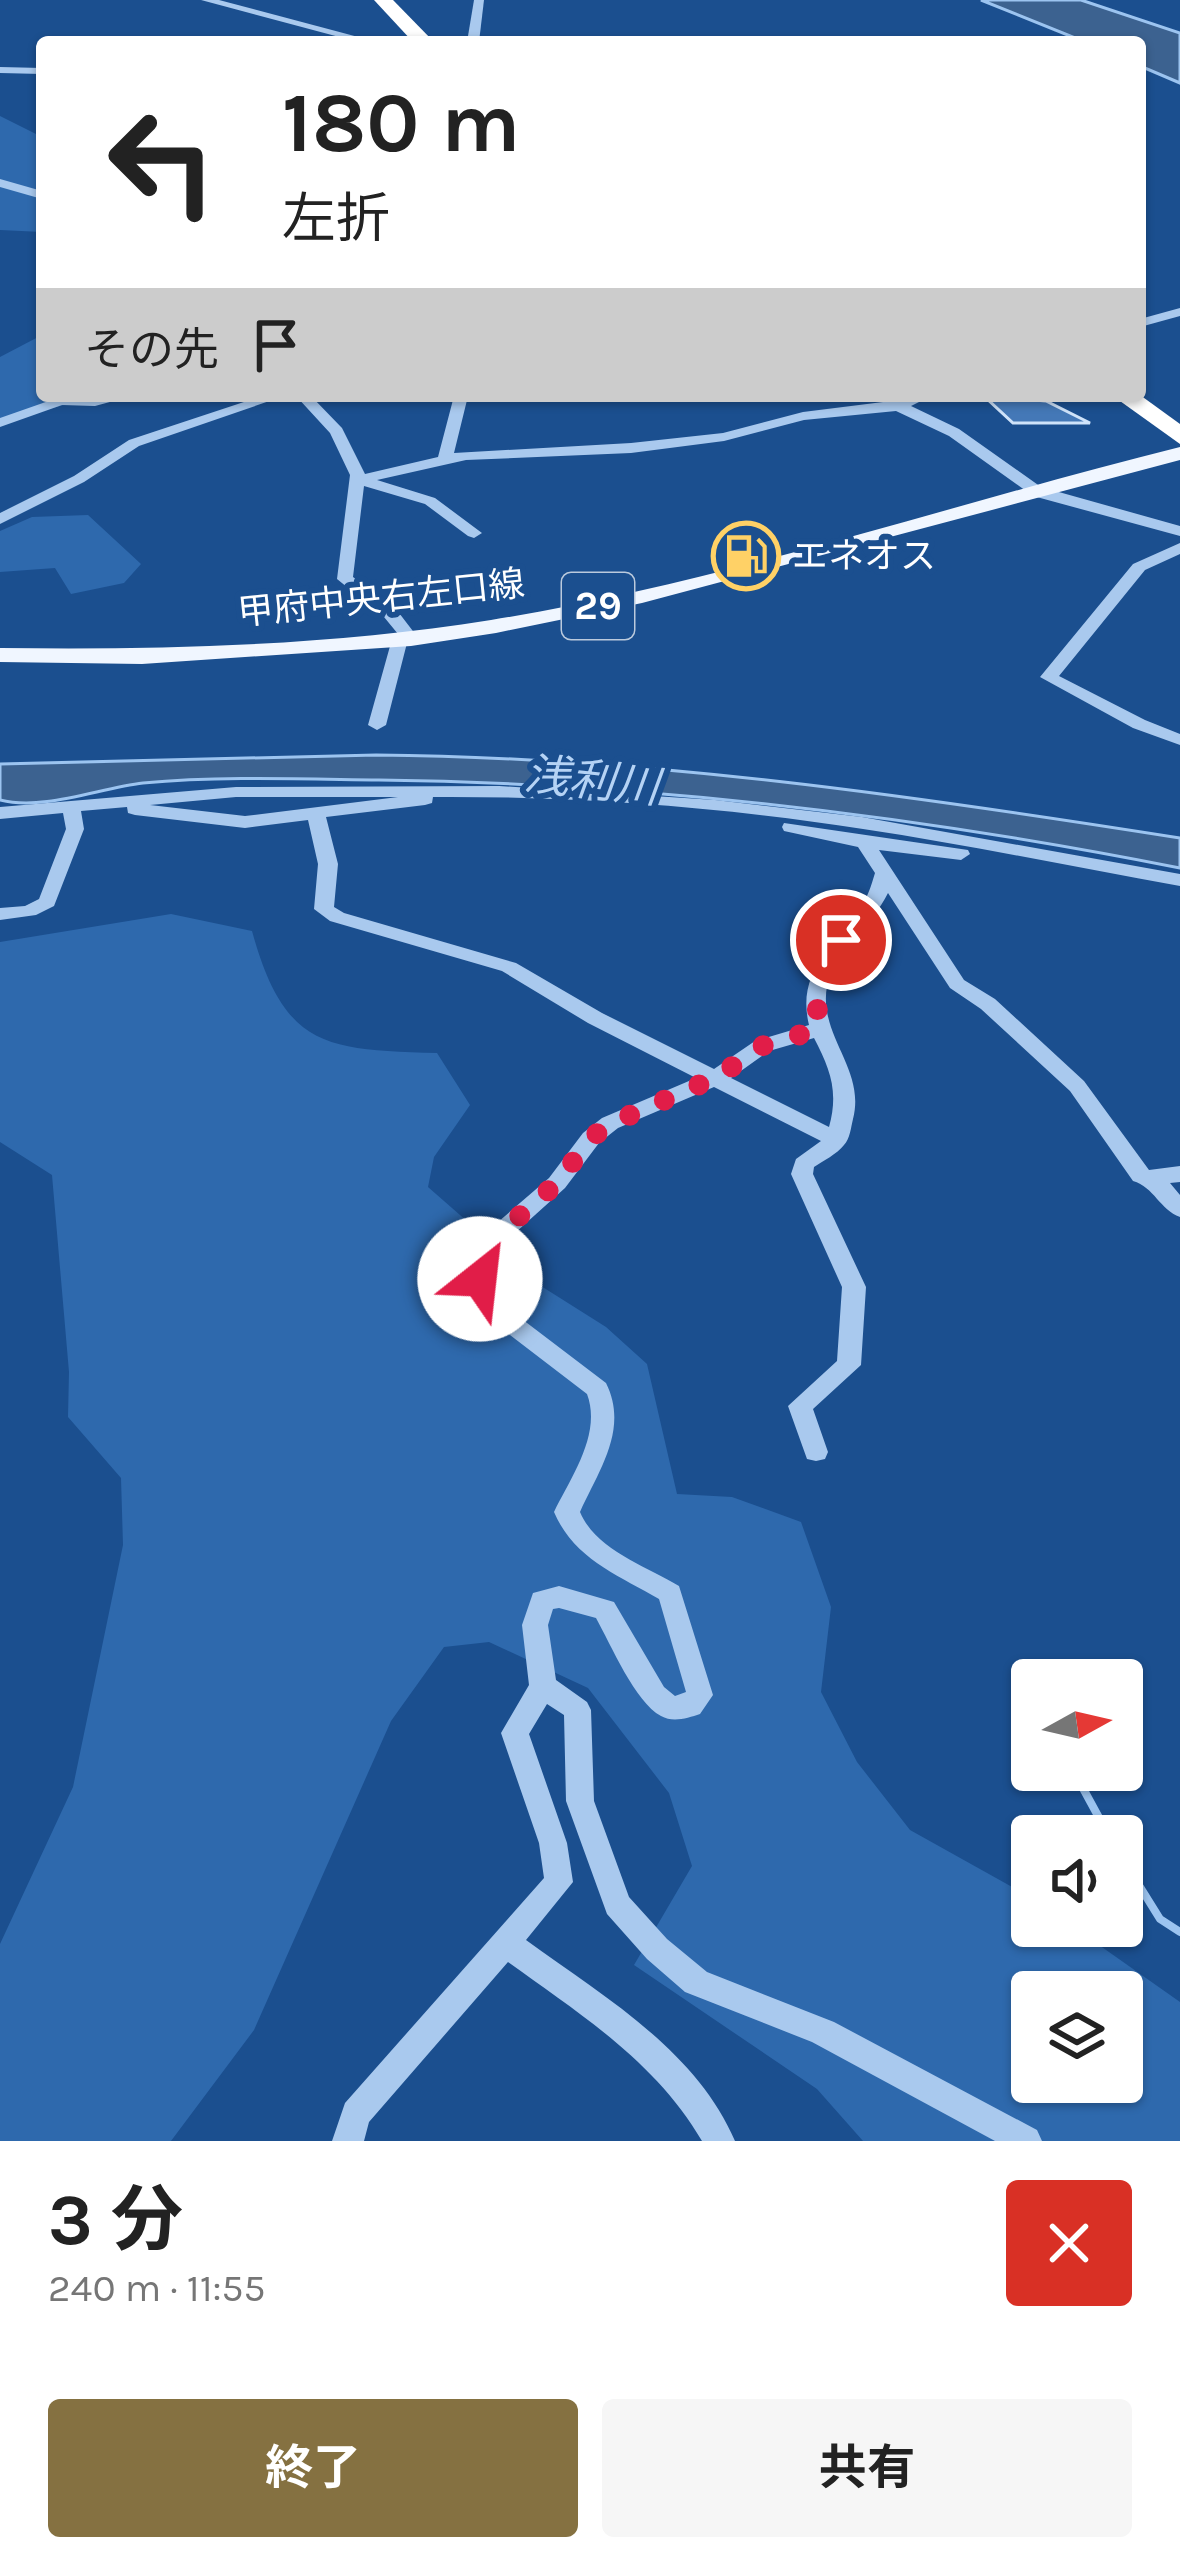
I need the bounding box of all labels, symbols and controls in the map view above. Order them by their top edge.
text: 180 m [282,74,520,172]
icon: left [84,84,240,240]
text: 左折 [282,187,390,251]
icon: arrive [243,312,309,378]
text: その先 [84,324,219,376]
fuel station icon: エネオス [711,521,781,591]
place label: エネオス [792,535,936,577]
street label: 甲府中央右左口線 [236,562,526,634]
road number: 29 [562,573,634,639]
water label: 浅利川 [522,748,666,814]
pin [790,889,892,991]
icon: arrive [808,907,874,973]
position arrow [417,1216,543,1342]
north arrow [1011,1659,1143,1791]
map controls [1011,1659,1143,2103]
button: sound [1011,1815,1143,1947]
button: layers [1011,1971,1143,2103]
text: 3 分 [48,2178,183,2262]
button: close [1006,2180,1132,2306]
text: 240 m · 11:55 [48,2265,266,2311]
button: 終了 [48,2399,578,2537]
button: 共有 [602,2399,1132,2537]

